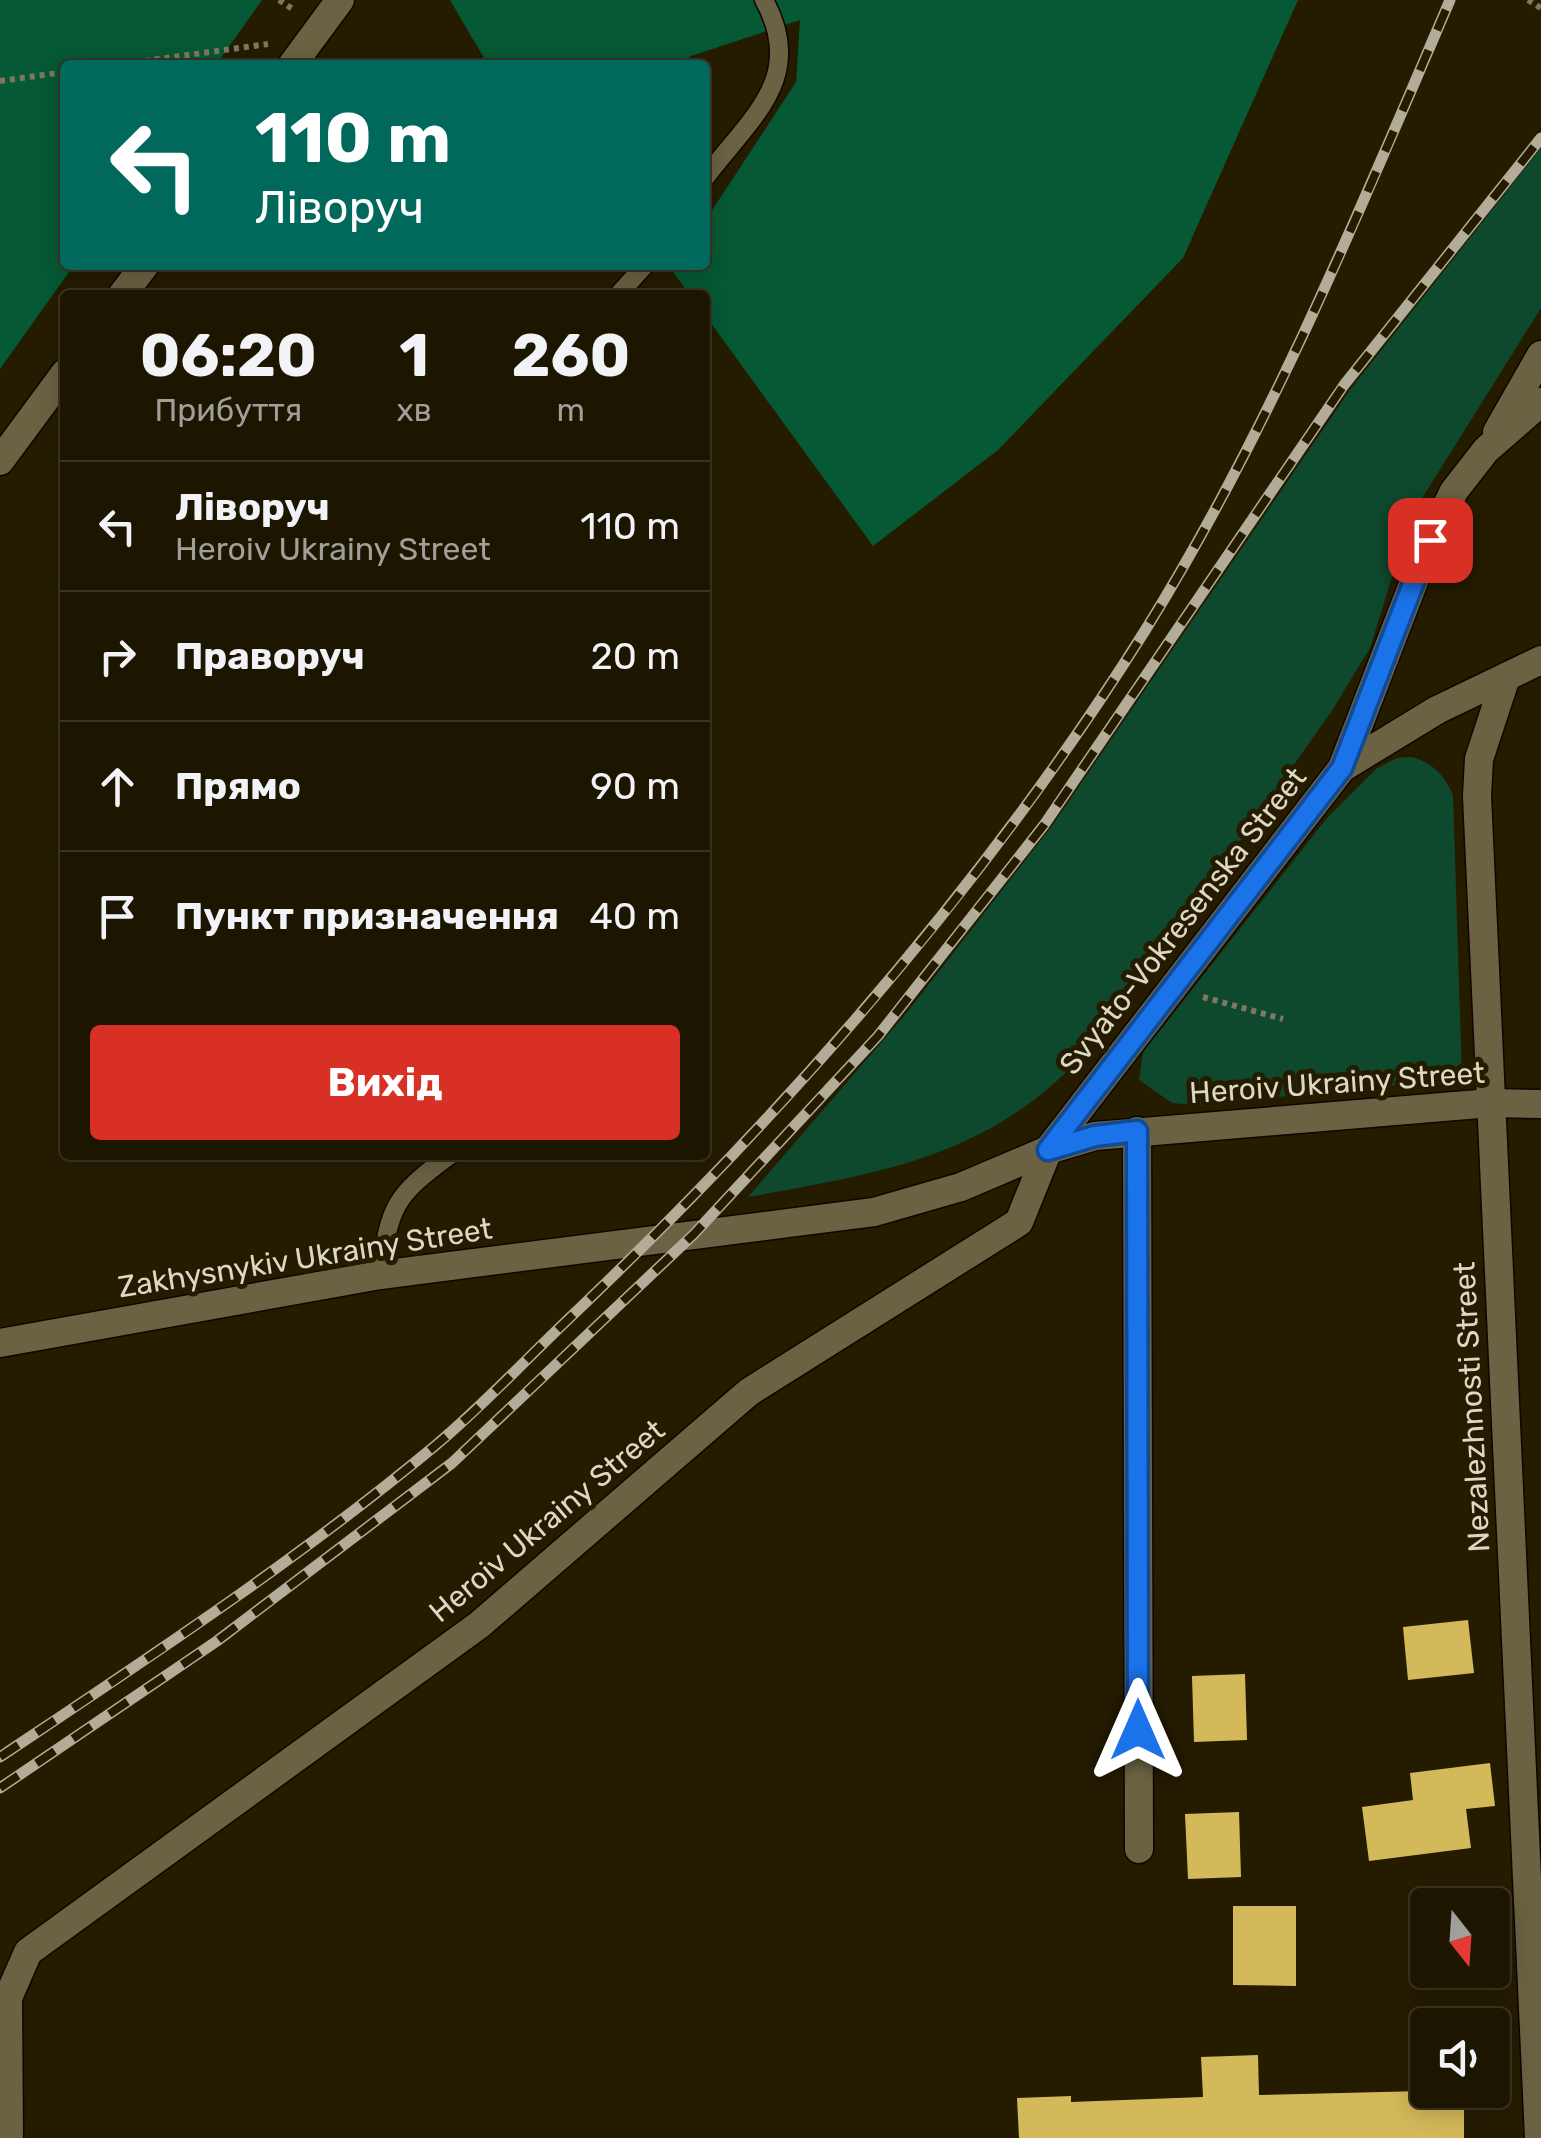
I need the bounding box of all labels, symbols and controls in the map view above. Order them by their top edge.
text: 110 m [255,97,451,180]
icon: left [90,100,220,230]
text: Ліворуч [255,181,424,234]
text: 06:20 [140,320,317,391]
text: 1 [399,320,429,391]
text: 260 [511,320,630,391]
text: Прибуття [154,391,302,429]
text: хв [397,391,432,429]
text: m [557,391,585,429]
text: Ліворуч [175,484,330,530]
pin [1388,498,1473,583]
icon: left [90,499,145,554]
text: 110 m [580,503,680,549]
icon: arrive [1403,513,1458,568]
text: Heroiv Ukrainy Street [175,530,491,568]
icon: right [90,629,145,684]
text: Праворуч [175,633,365,679]
text: 20 m [590,633,680,679]
icon: ahead [90,759,145,814]
street label: Svyato-Vokresenska Street [1052,760,1314,1082]
text: Прямо [175,763,301,809]
text: 90 m [590,763,680,809]
icon: arrive [90,889,145,944]
text: Пункт призначення [175,893,559,939]
text: 40 m [589,893,680,939]
button: Вихід [90,1025,680,1140]
street label: Heroiv Ukrainy Street [1188,1055,1486,1111]
street label: Zakhysnykiv Ukrainy Street [115,1211,495,1305]
street label: Nezalezhnosti Street [1446,1261,1498,1553]
street label: Heroiv Ukrainy Street [422,1412,672,1630]
position arrow [1086,1678,1190,1782]
north arrow [1410,1888,1510,1988]
map controls [1410,1888,1510,2108]
button: sound [1410,2008,1510,2108]

